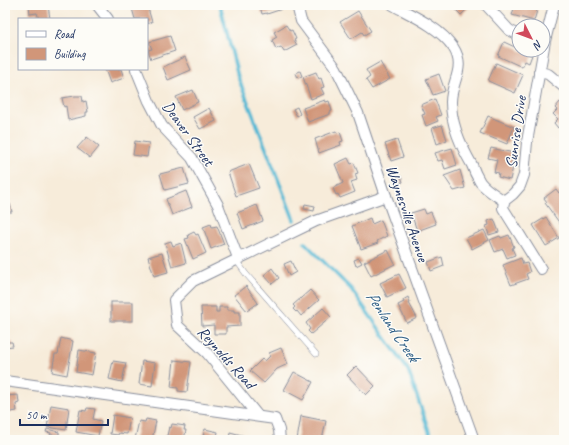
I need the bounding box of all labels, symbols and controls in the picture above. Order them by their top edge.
legend [18,18,148,70]
north arrow [511,18,551,58]
text: Road [54,26,76,42]
text: N [529,37,546,54]
text: Building [54,46,86,62]
street label: Sunrise Drive [501,93,531,169]
street label: Deaver Street [158,97,220,171]
street label: Waynesville Avenue [381,162,434,266]
water label: Penland Creek [361,287,426,369]
street label: Reynolds Road [193,322,261,395]
scale bar [20,401,108,427]
text: 50 m [26,407,48,423]

